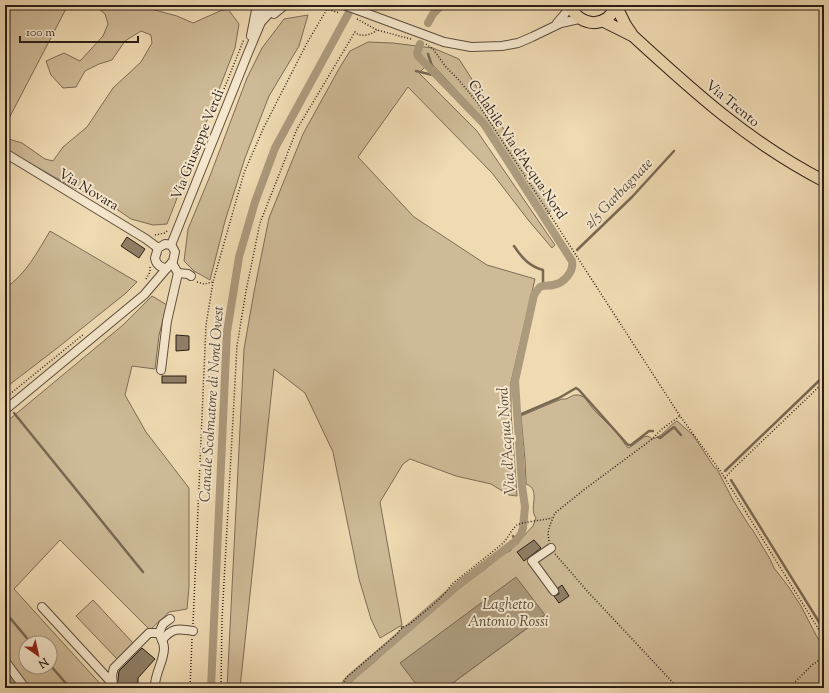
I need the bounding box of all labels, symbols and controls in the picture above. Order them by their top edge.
scale bar [20,18,138,44]
text: 100 m [26,24,55,42]
street label: Ciclabile Via d’Acqua Nord [462,76,571,224]
street label: Via Trento [700,76,763,133]
street label: Via Giuseppe Verdi [168,86,230,203]
water label: 2/5 Garbagnate [580,154,658,234]
street label: Via Novara [54,165,122,217]
water label: Canale Scolmatore di Nord Ovest [195,305,230,503]
water label: Via d'Acqua Nord [493,386,522,495]
water label: Laghetto Antonio Rossi [467,595,549,633]
north arrow [18,635,58,675]
text: N [35,653,52,672]

